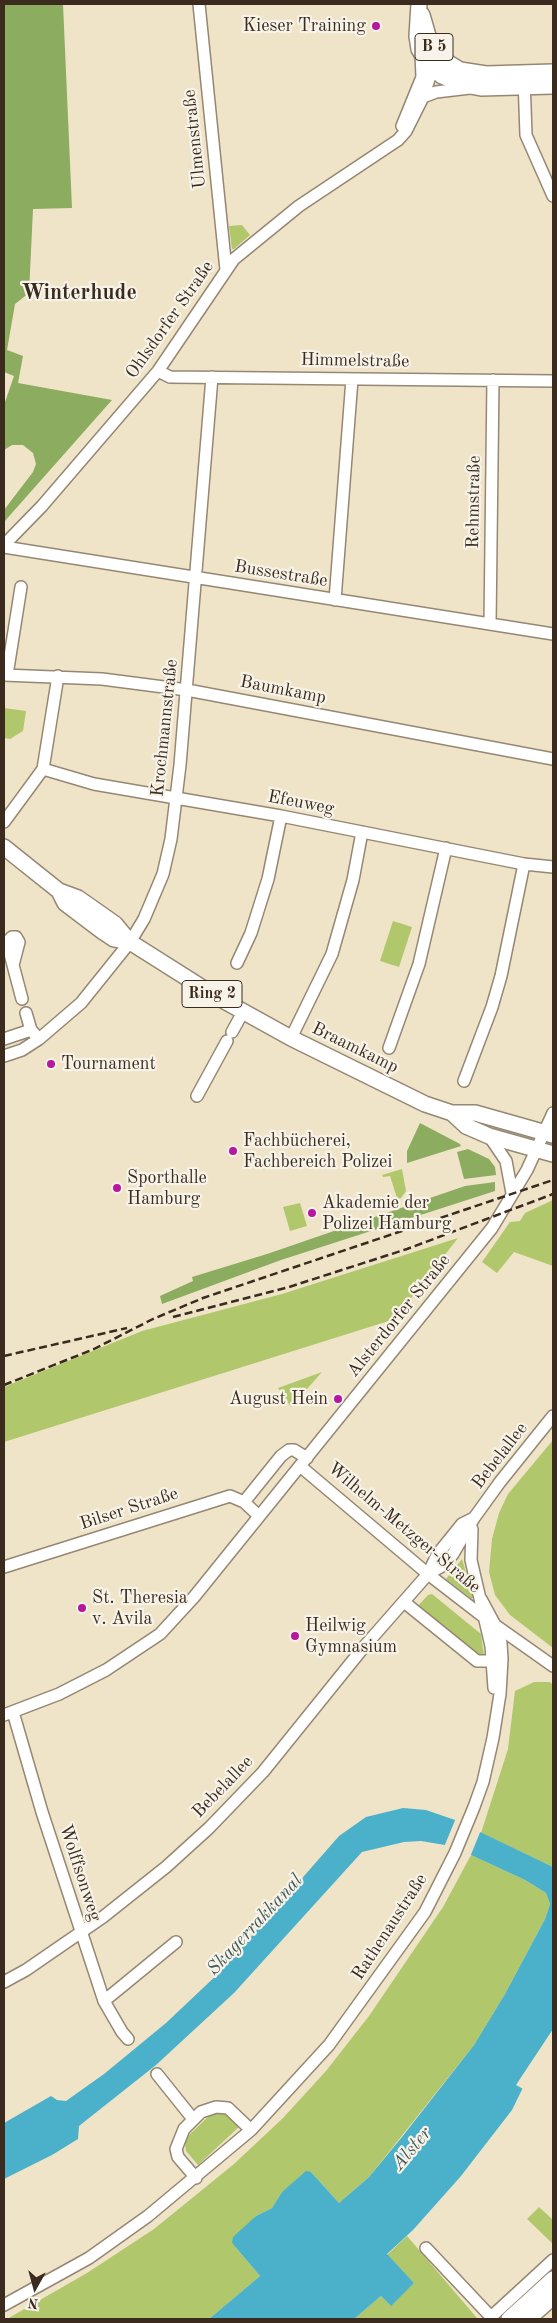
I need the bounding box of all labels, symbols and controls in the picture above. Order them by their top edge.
place label: Kieser Training [243,15,366,37]
marker: Kieser Training [370,20,382,32]
road number: B 5 [415,34,453,61]
street label: Ulmenstraße [179,88,211,190]
street label: Ohlsdorfer Straße [121,257,219,383]
district label: Winterhude [21,280,137,306]
street label: Himmelstraße [300,349,410,373]
street label: Rehmstraße [462,455,486,549]
street label: Bussestraße [233,556,329,592]
street label: Krochmannstraße [147,658,183,798]
street label: Baumkamp [238,671,328,709]
street label: Efeuweg [266,786,336,820]
road number: Ring 2 [182,981,242,1008]
street label: Braamkamp [308,1018,402,1078]
place label: Tournament [61,1053,156,1075]
marker: Tournament [45,1058,57,1070]
place label: Fachbücherei, Fachbereich Polizei [243,1130,392,1172]
marker: Fachbücherei, Fachbereich Polizei [227,1145,239,1157]
place label: Sporthalle Hamburg [127,1167,207,1210]
marker: Sporthalle Hamburg [111,1182,123,1194]
place label: Akademie der Polizei Hamburg [322,1192,451,1234]
marker: Akademie der Polizei Hamburg [306,1207,318,1219]
street label: Alsterdorfer Straße [343,1250,455,1382]
place label: August Hein [229,1388,328,1410]
marker: August Hein [332,1393,344,1405]
street label: Bebelallee [467,1419,533,1493]
street label: Wilhelm-Metzger-Straße [323,1458,485,1598]
street label: Bilser Straße [77,1483,181,1535]
place label: St. Theresia v. Avila [92,1587,188,1630]
marker: St. Theresia v. Avila [76,1602,88,1614]
place label: Heilwig Gymnasium [305,1615,397,1658]
marker: Heilwig Gymnasium [289,1630,301,1642]
street label: Bebelallee [188,1751,258,1823]
street label: Wolffsonweg [54,1822,106,1924]
water label: Skagerrakkanal [202,1870,308,1980]
street label: Rathenaustraße [348,1870,432,1984]
water label: Alster [387,2123,437,2175]
north arrow [10,2263,60,2313]
text: N [27,2295,39,2310]

